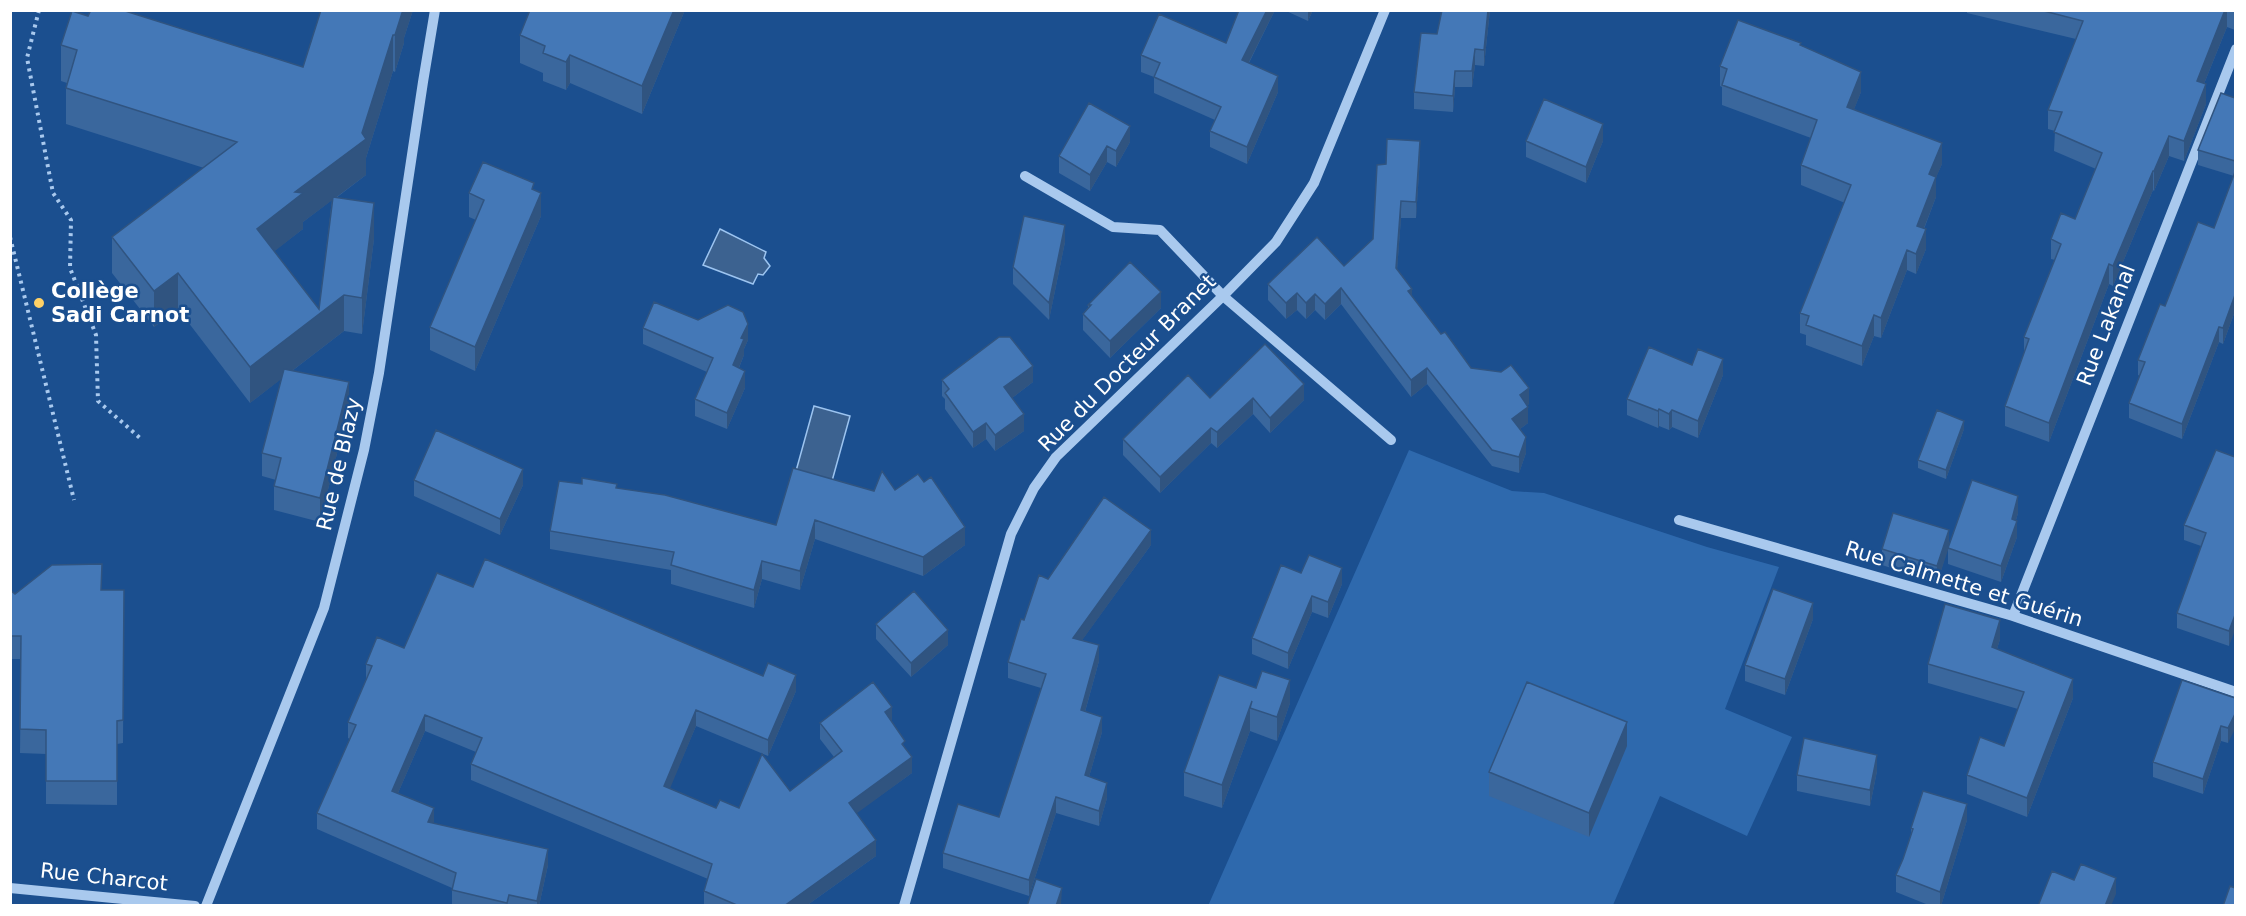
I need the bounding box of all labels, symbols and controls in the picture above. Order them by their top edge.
street label: Rue Lakanal [2072,261,2140,389]
street label: Rue du Docteur Branet [1033,269,1221,457]
place label: Collège Sadi Carnot [51,279,189,327]
marker: Collège Sadi Carnot [32,296,46,310]
street label: Rue de Blazy [312,395,366,533]
street label: Rue Calmette et Guérin [1842,536,2086,632]
street label: Rue Charcot [39,858,169,896]

